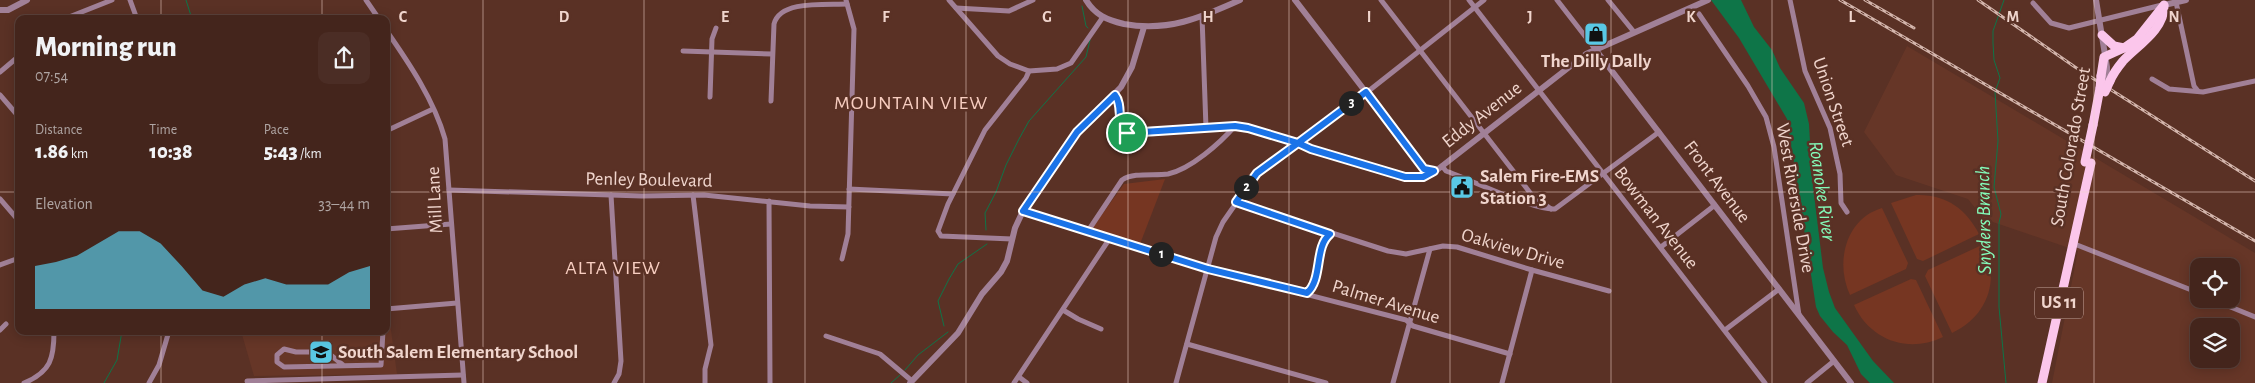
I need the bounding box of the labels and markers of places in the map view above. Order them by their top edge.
shop icon: The Dilly Dally [1583,21,1609,47]
place label: The Dilly Dally [1541,52,1652,71]
pin: 3 [1338,90,1364,116]
pin [1106,112,1148,154]
place label: Salem Fire-EMS Station 3 [1480,167,1599,208]
pin: 2 [1234,174,1258,200]
public building icon: Salem Fire-EMS Station 3 [1449,174,1475,200]
pin: 1 [1148,242,1174,266]
school or university icon: South Salem Elementary School [308,339,334,365]
place label: South Salem Elementary School [338,343,578,362]

